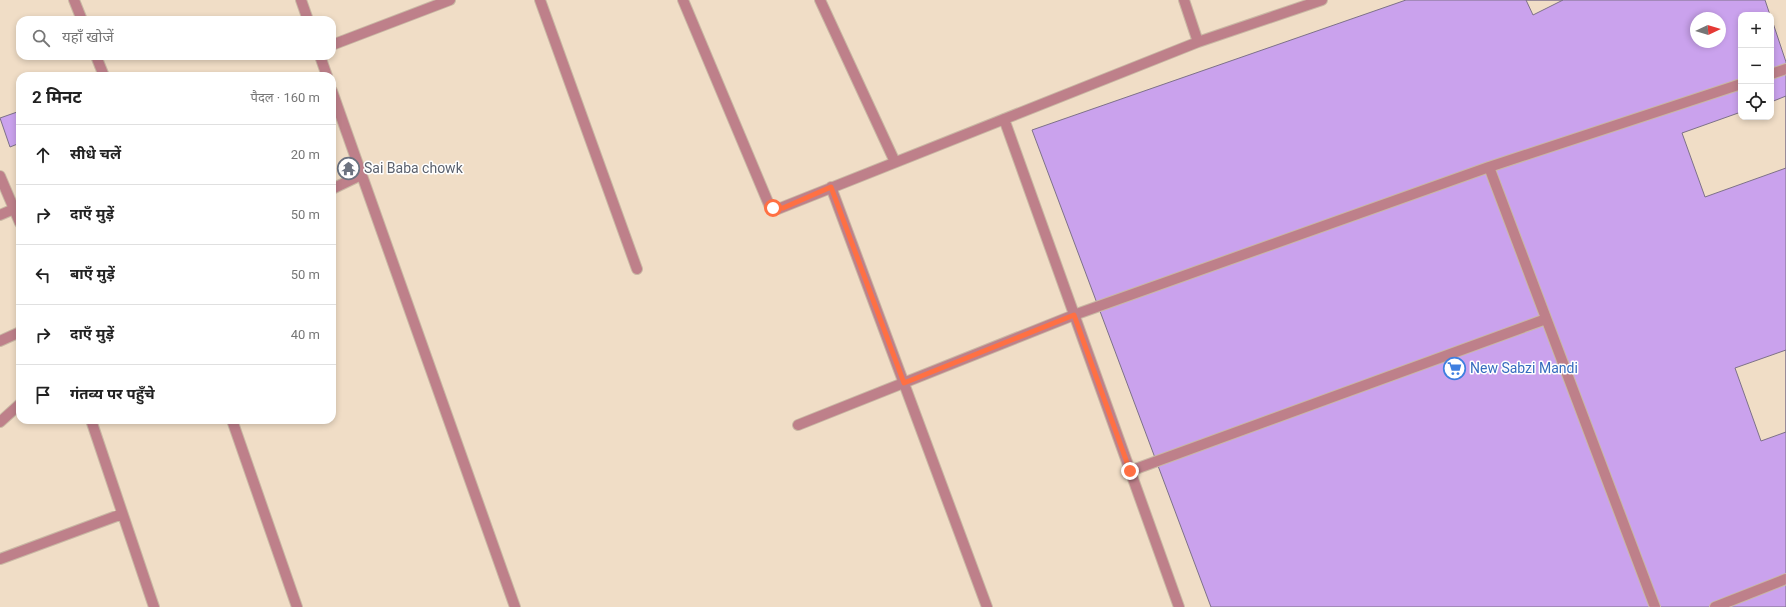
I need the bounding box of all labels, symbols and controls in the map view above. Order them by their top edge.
north arrow [1690,12,1726,48]
map controls [1738,12,1774,120]
button: + [1738,12,1774,48]
search box [16,16,336,60]
icon: search [30,27,52,49]
text: यहाँ खोजें [62,28,114,46]
button: − [1738,48,1774,84]
button: locate [1738,84,1774,120]
text: 2 मिनट [32,87,82,107]
text: पैदल · 160 m [251,90,320,105]
icon: ahead [32,144,54,166]
text: सीधे चलें [70,145,121,163]
text: 20 m [291,147,320,162]
temple icon: Sai Baba chowk [336,155,362,181]
place label: Sai Baba chowk [364,160,464,176]
route start [764,199,782,217]
icon: right [32,204,54,226]
text: दाएँ मुड़ें [70,205,114,223]
text: 50 m [291,207,320,222]
icon: left [32,264,54,286]
text: बाएँ मुड़ें [70,265,115,283]
text: 50 m [291,267,320,282]
icon: right [32,324,54,346]
text: दाएँ मुड़ें [70,325,114,343]
text: 40 m [291,327,320,342]
supermarket icon: New Sabzi Mandi [1441,355,1467,381]
place label: New Sabzi Mandi [1470,360,1578,376]
icon: arrive [32,384,54,406]
text: गंतव्य पर पहुँचे [70,385,155,403]
route end [1121,462,1139,480]

